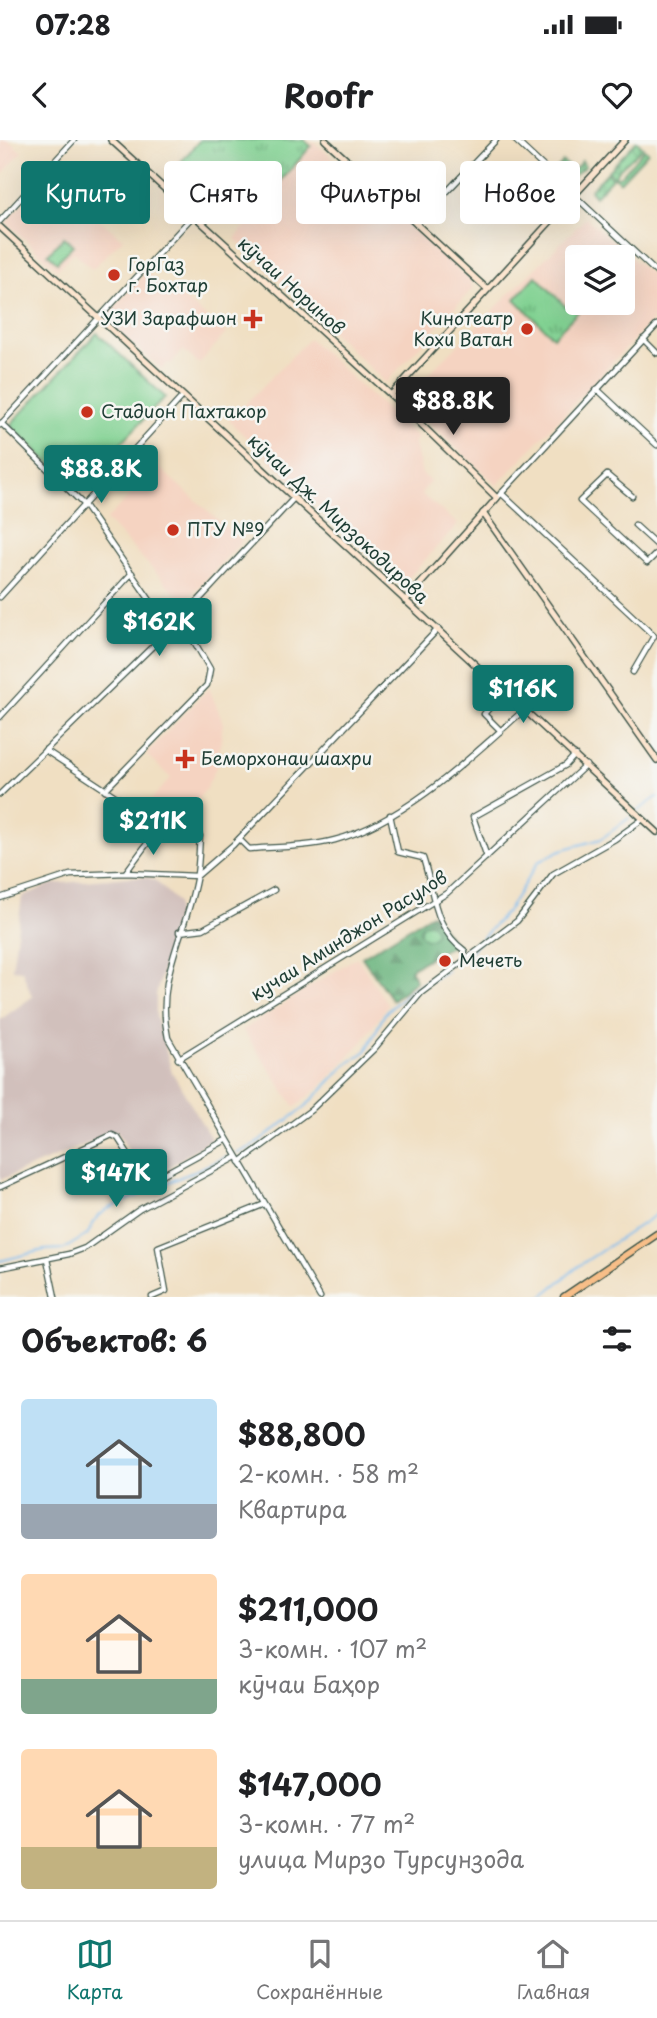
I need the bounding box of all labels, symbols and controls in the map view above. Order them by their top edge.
text: 07:28 [35,5,111,44]
text: Roofr [284,71,373,119]
icon: back [21,76,59,114]
icon: heart [598,76,636,114]
chip: Купить [21,161,150,224]
chip: Снять [164,161,282,224]
chip: Фильтры [296,161,446,224]
chip: Новое [460,161,580,224]
street label: кӯчаи Норинов [233,229,352,340]
map controls [565,245,635,315]
button: layers [565,245,635,315]
place label: ГорГаз г. Бохтар [128,250,208,298]
marker: ГорГаз г. Бохтар [106,267,122,283]
place label: УЗИ Зарафшон [101,304,237,331]
place label: Кинотеатр Кохи Ватан [414,304,513,352]
marker: УЗИ Зарафшон [243,309,263,329]
marker: Кинотеатр Кохи Ватан [519,321,535,337]
pin: $88.8K [396,378,510,437]
text: $88.8K [412,382,494,417]
place label: Стадион Пахтакор [101,397,267,424]
marker: Стадион Пахтакор [79,404,95,420]
street label: кӯчаи Дж. Мирзокодирова [242,427,436,610]
pin: $88.8K [44,446,158,505]
text: $88.8K [60,450,142,485]
place label: ПТУ №9 [187,515,265,542]
marker: ПТУ №9 [165,522,181,538]
pin: $162K [110,598,208,658]
text: $162K [123,603,195,638]
pin: $116K [474,666,572,725]
text: $116K [489,670,557,705]
place label: Беморхонаи шахри [201,744,372,771]
marker: Беморхонаи шахри [175,749,195,769]
pin: $211K [104,798,202,857]
text: $211K [119,802,187,837]
street label: кучаи Аминджон Расулов [244,863,452,1007]
place label: Мечеть [459,946,522,973]
marker: Мечеть [437,953,453,969]
pin: $147K [67,1150,165,1209]
text: $147K [81,1154,151,1189]
text: Объектов: 6 [21,1317,207,1362]
icon: filters [598,1320,636,1358]
text: $88,800 [238,1411,366,1456]
icon: home [77,1427,161,1511]
text: 2-комн. · 58 m² [238,1456,419,1491]
text: Квартира [238,1491,346,1526]
text: $211,000 [238,1586,378,1631]
icon: home [77,1602,161,1686]
text: 3-комн. · 107 m² [238,1631,427,1666]
text: кӯчаи Баҳор [238,1666,380,1701]
text: $147,000 [238,1761,382,1806]
icon: home [77,1777,161,1861]
text: 3-комн. · 77 m² [238,1806,415,1841]
text: улица Мирзо Турсунзода [238,1841,524,1876]
tab: Карта [67,1935,123,2005]
tab: Сохранённые [256,1935,383,2005]
tab: Главная [517,1935,590,2005]

